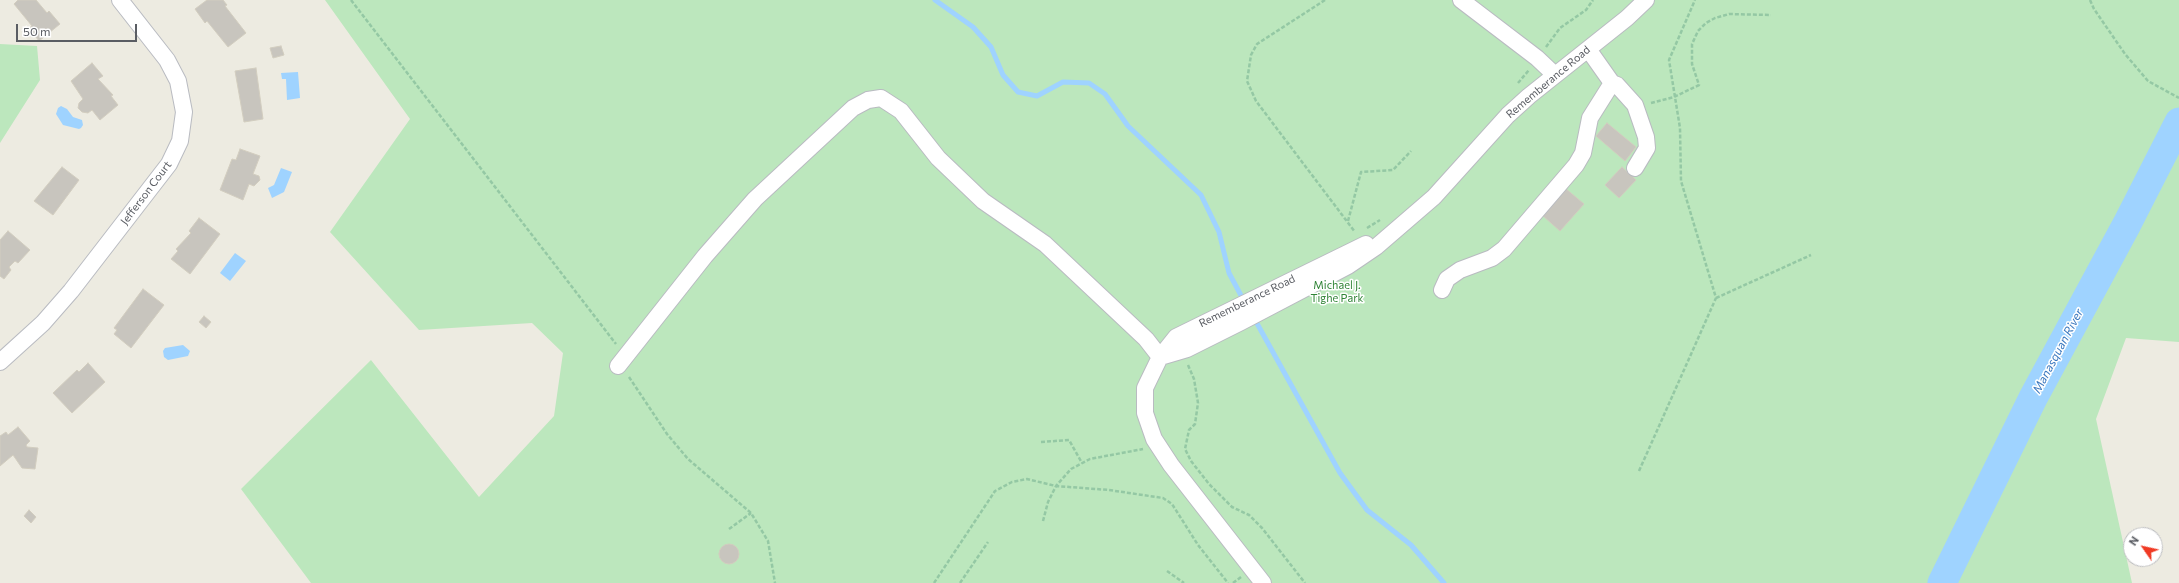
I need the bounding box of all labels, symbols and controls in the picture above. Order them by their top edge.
scale bar [18,16,139,42]
text: 50 m [23,24,51,38]
street label: Rememberance Road [1503,43,1593,121]
street label: Jefferson Court [118,159,174,227]
street label: Rememberance Road [1197,272,1297,330]
park label: Michael J. Tighe Park [1310,278,1364,304]
water label: Manasquan River [2030,306,2086,396]
north arrow [2123,527,2163,567]
text: N [2126,534,2141,548]

